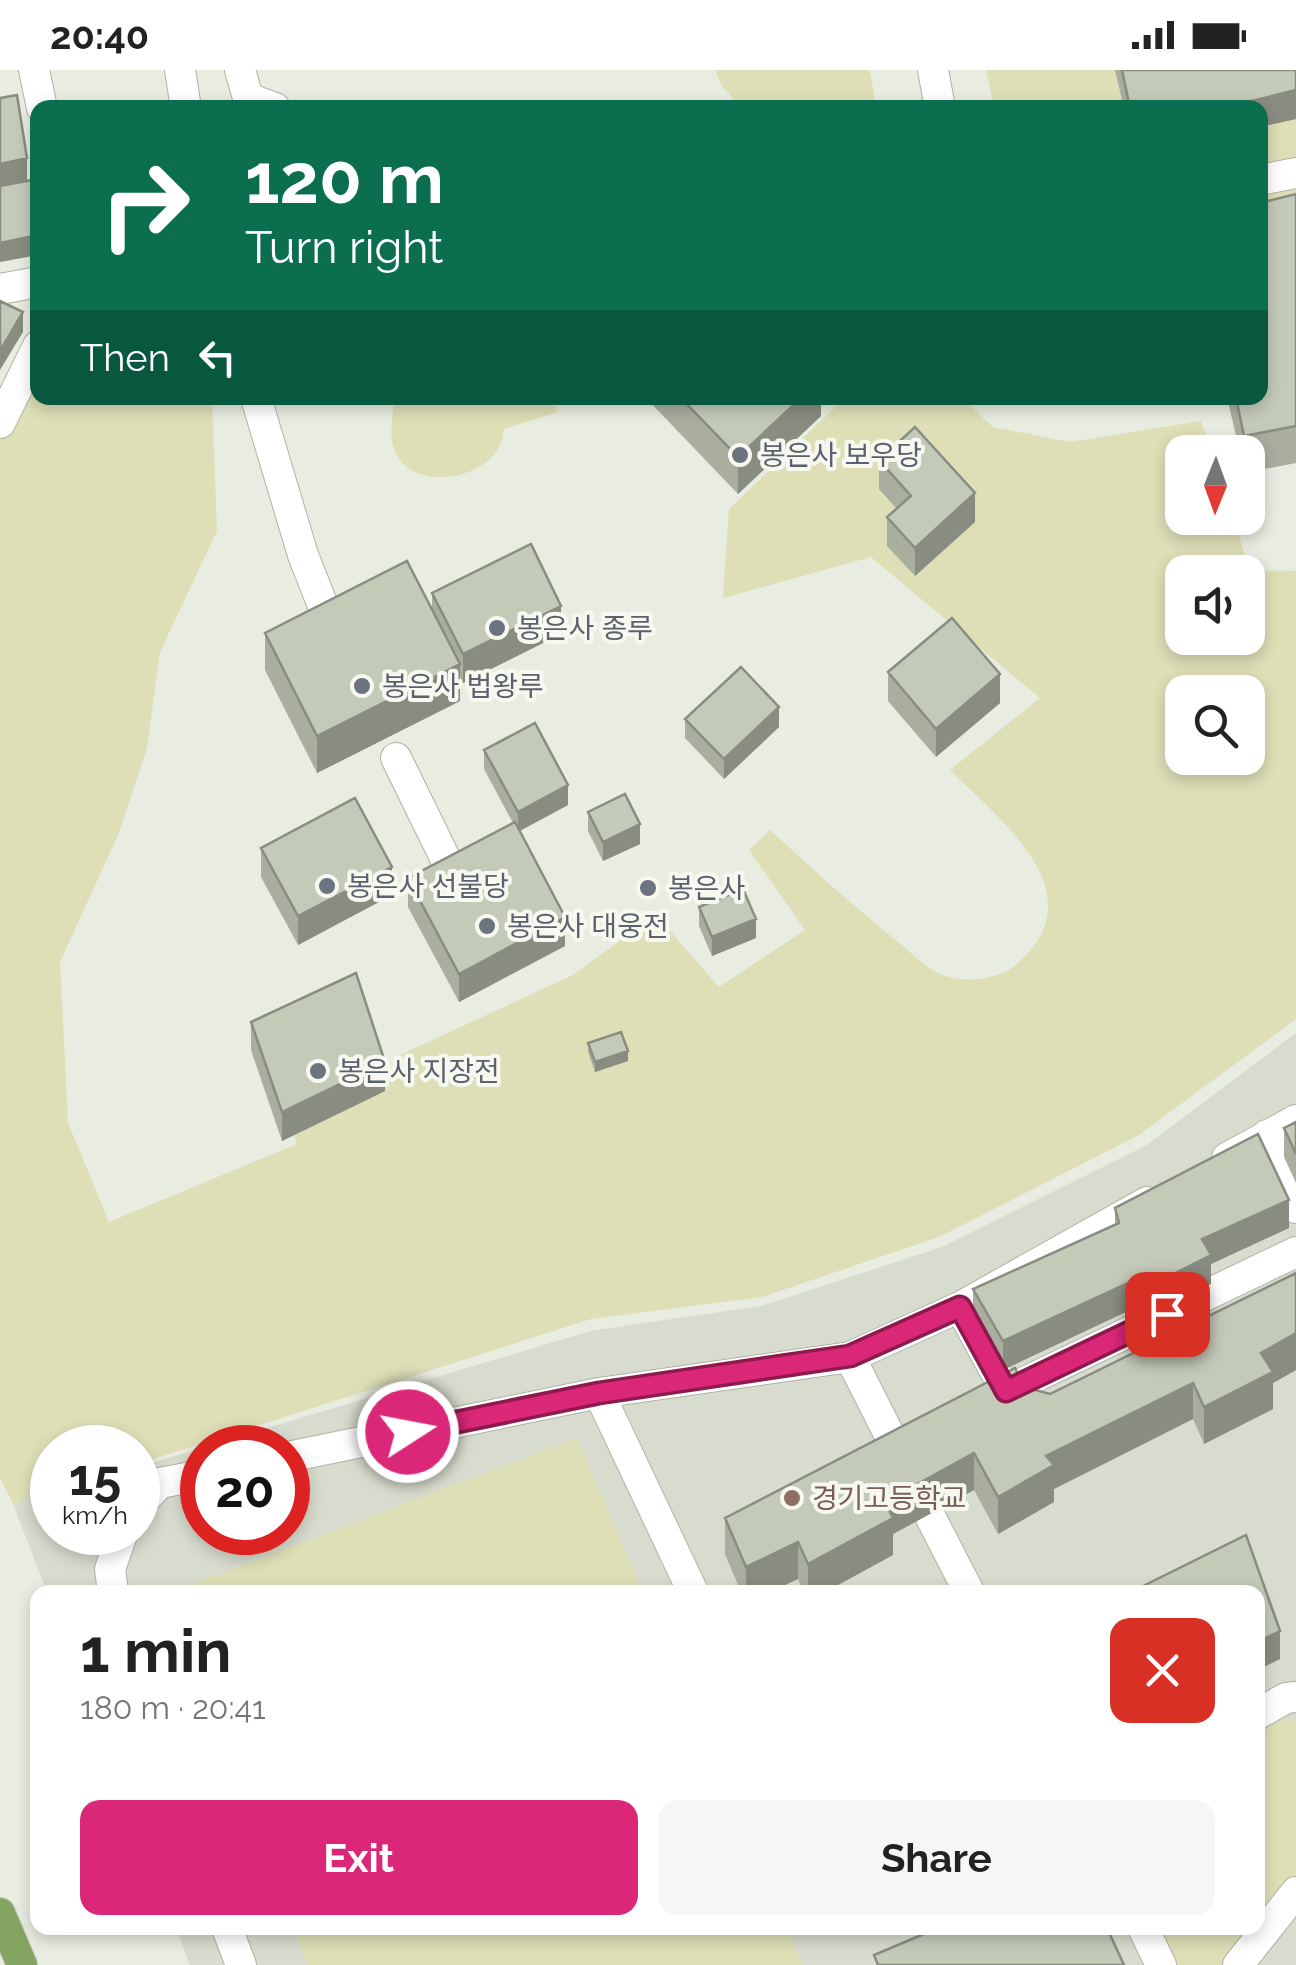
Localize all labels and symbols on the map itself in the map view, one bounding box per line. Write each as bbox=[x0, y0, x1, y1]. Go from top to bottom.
north arrow bbox=[1165, 435, 1265, 535]
place label: 봉은사 보우당 bbox=[760, 439, 922, 472]
marker: 봉은사 보우당 bbox=[729, 444, 751, 466]
place label: 봉은사 종루 bbox=[517, 612, 653, 645]
marker: 봉은사 종루 bbox=[486, 617, 508, 639]
place label: 봉은사 법왕루 bbox=[382, 670, 544, 703]
marker: 봉은사 법왕루 bbox=[351, 675, 373, 697]
place label: 봉은사 선불당 bbox=[347, 870, 509, 903]
place label: 봉은사 bbox=[668, 872, 745, 905]
marker: 봉은사 선불당 bbox=[316, 875, 338, 897]
marker: 봉은사 bbox=[637, 877, 659, 899]
place label: 봉은사 대웅전 bbox=[507, 910, 669, 943]
marker: 봉은사 대웅전 bbox=[476, 915, 498, 937]
place label: 봉은사 지장전 bbox=[338, 1055, 500, 1088]
marker: 봉은사 지장전 bbox=[307, 1060, 329, 1082]
pin bbox=[1125, 1272, 1210, 1357]
position arrow bbox=[356, 1380, 460, 1484]
speed limit sign: 20 bbox=[180, 1425, 310, 1555]
place label: 경기고등학교 bbox=[812, 1482, 967, 1515]
marker: 경기고등학교 bbox=[781, 1487, 803, 1509]

